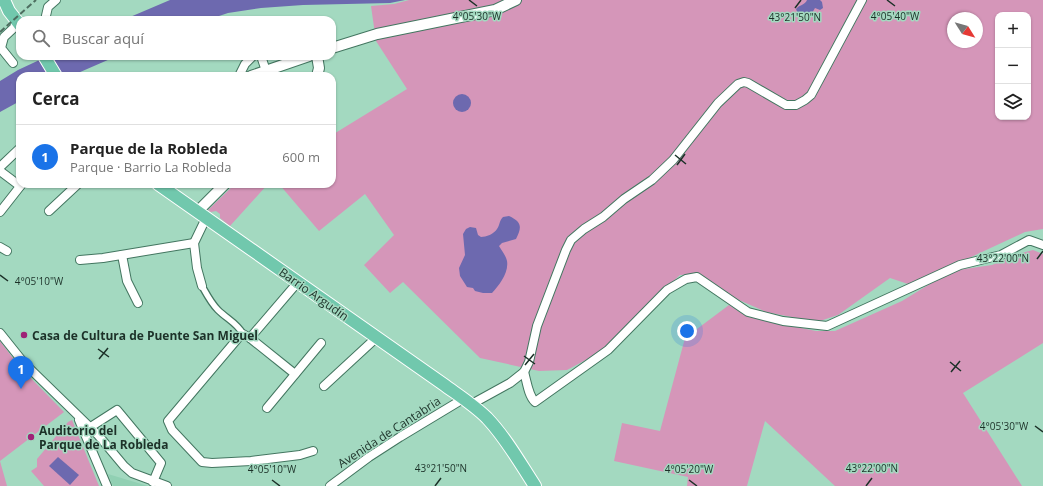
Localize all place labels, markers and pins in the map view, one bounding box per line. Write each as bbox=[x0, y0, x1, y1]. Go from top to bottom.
place label: Casa de Cultura de Puente San Miguel bbox=[32, 327, 258, 344]
marker: Casa de Cultura de Puente San Miguel bbox=[19, 330, 29, 340]
pin: 1 bbox=[8, 356, 34, 389]
place label: Auditorio del Parque de La Robleda bbox=[39, 422, 168, 453]
marker: Auditorio del Parque de La Robleda bbox=[26, 432, 36, 442]

